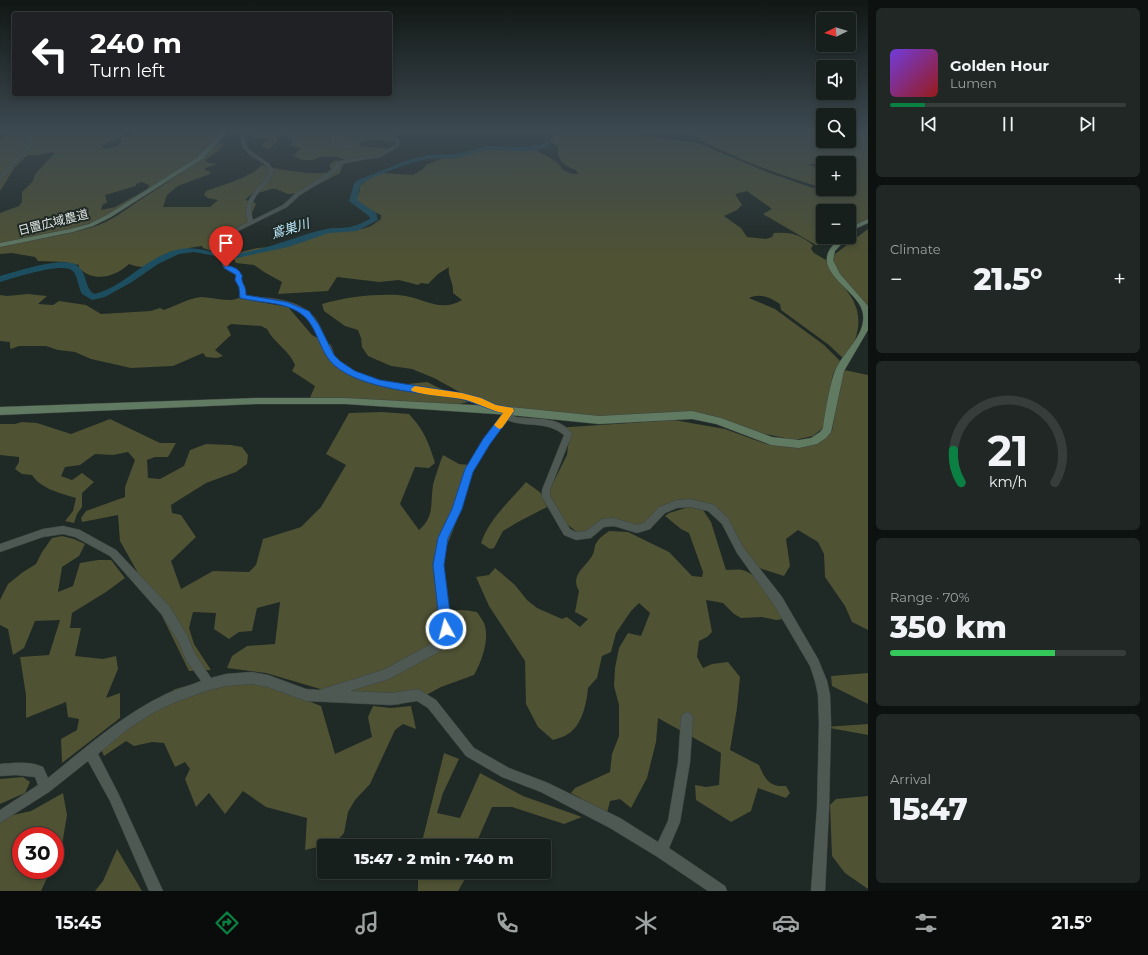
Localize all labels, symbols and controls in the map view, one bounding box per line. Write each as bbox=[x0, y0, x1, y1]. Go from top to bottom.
north arrow bbox=[816, 12, 856, 52]
map controls bbox=[816, 12, 856, 244]
text: 240 m bbox=[90, 26, 182, 60]
icon: left bbox=[24, 28, 76, 80]
text: Golden Hour bbox=[950, 56, 1049, 75]
text: Turn left bbox=[90, 60, 165, 82]
button: sound bbox=[816, 60, 856, 100]
text: Lumen bbox=[950, 75, 997, 91]
button: search bbox=[816, 108, 856, 148]
icon: previous bbox=[918, 113, 940, 135]
icon: pause bbox=[997, 113, 1019, 135]
icon: next bbox=[1076, 113, 1098, 135]
button: + bbox=[816, 156, 856, 196]
button: − bbox=[816, 204, 856, 244]
street label: 日置広域農道 bbox=[16, 206, 90, 238]
water label: 鳶巣川 bbox=[269, 214, 313, 241]
pin bbox=[209, 226, 243, 267]
icon: arrive bbox=[215, 232, 237, 254]
text: Climate bbox=[890, 241, 941, 257]
text: 21.5° bbox=[973, 261, 1043, 298]
text: − bbox=[890, 266, 903, 293]
text: + bbox=[1113, 266, 1126, 293]
text: 21 bbox=[988, 426, 1028, 476]
text: km/h bbox=[989, 473, 1027, 491]
text: Range · 70% bbox=[890, 589, 969, 605]
position arrow bbox=[425, 608, 467, 650]
text: 350 km bbox=[890, 609, 1007, 646]
text: Arrival bbox=[890, 771, 931, 787]
text: 15:47 bbox=[890, 791, 968, 828]
speed limit sign: 30 bbox=[12, 827, 64, 879]
text: 15:47 · 2 min · 740 m bbox=[354, 849, 514, 868]
icon: directions bbox=[213, 909, 241, 937]
icon: music bbox=[353, 909, 381, 937]
icon: phone bbox=[493, 909, 521, 937]
icon: climate bbox=[632, 909, 660, 937]
icon: car bbox=[772, 909, 800, 937]
icon: filters bbox=[912, 909, 940, 937]
text: 15:45 bbox=[56, 912, 101, 934]
text: 21.5° bbox=[1052, 912, 1092, 934]

